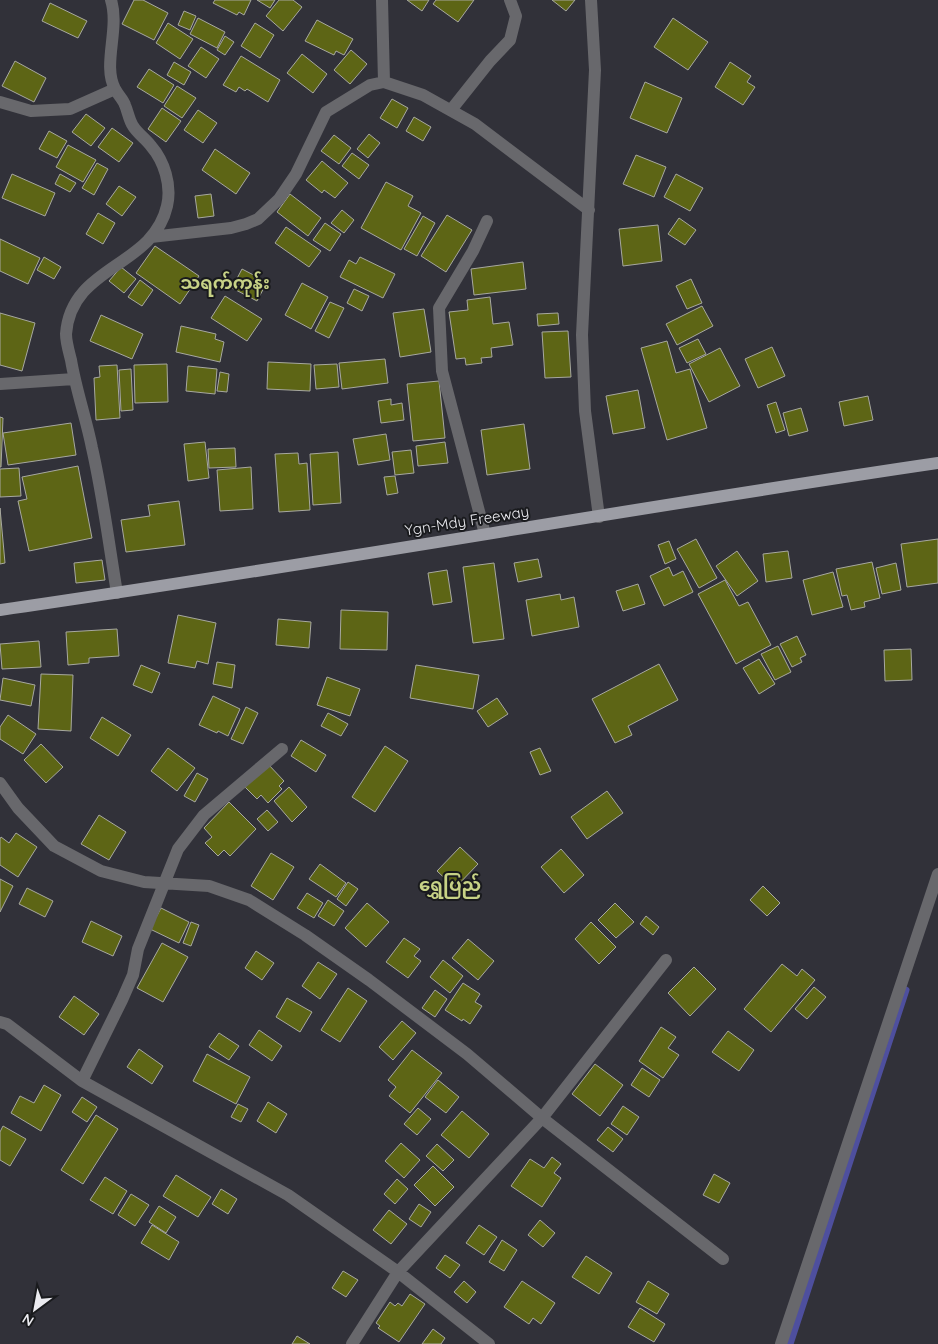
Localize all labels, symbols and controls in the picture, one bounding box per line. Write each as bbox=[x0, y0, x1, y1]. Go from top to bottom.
district label: သရက်ကုန်း bbox=[180, 271, 270, 297]
street label: Ygn-Mdy Freeway bbox=[403, 501, 530, 540]
district label: ရွှေပြည် bbox=[419, 873, 481, 899]
north arrow bbox=[10, 1284, 60, 1334]
text: N bbox=[19, 1310, 37, 1330]

